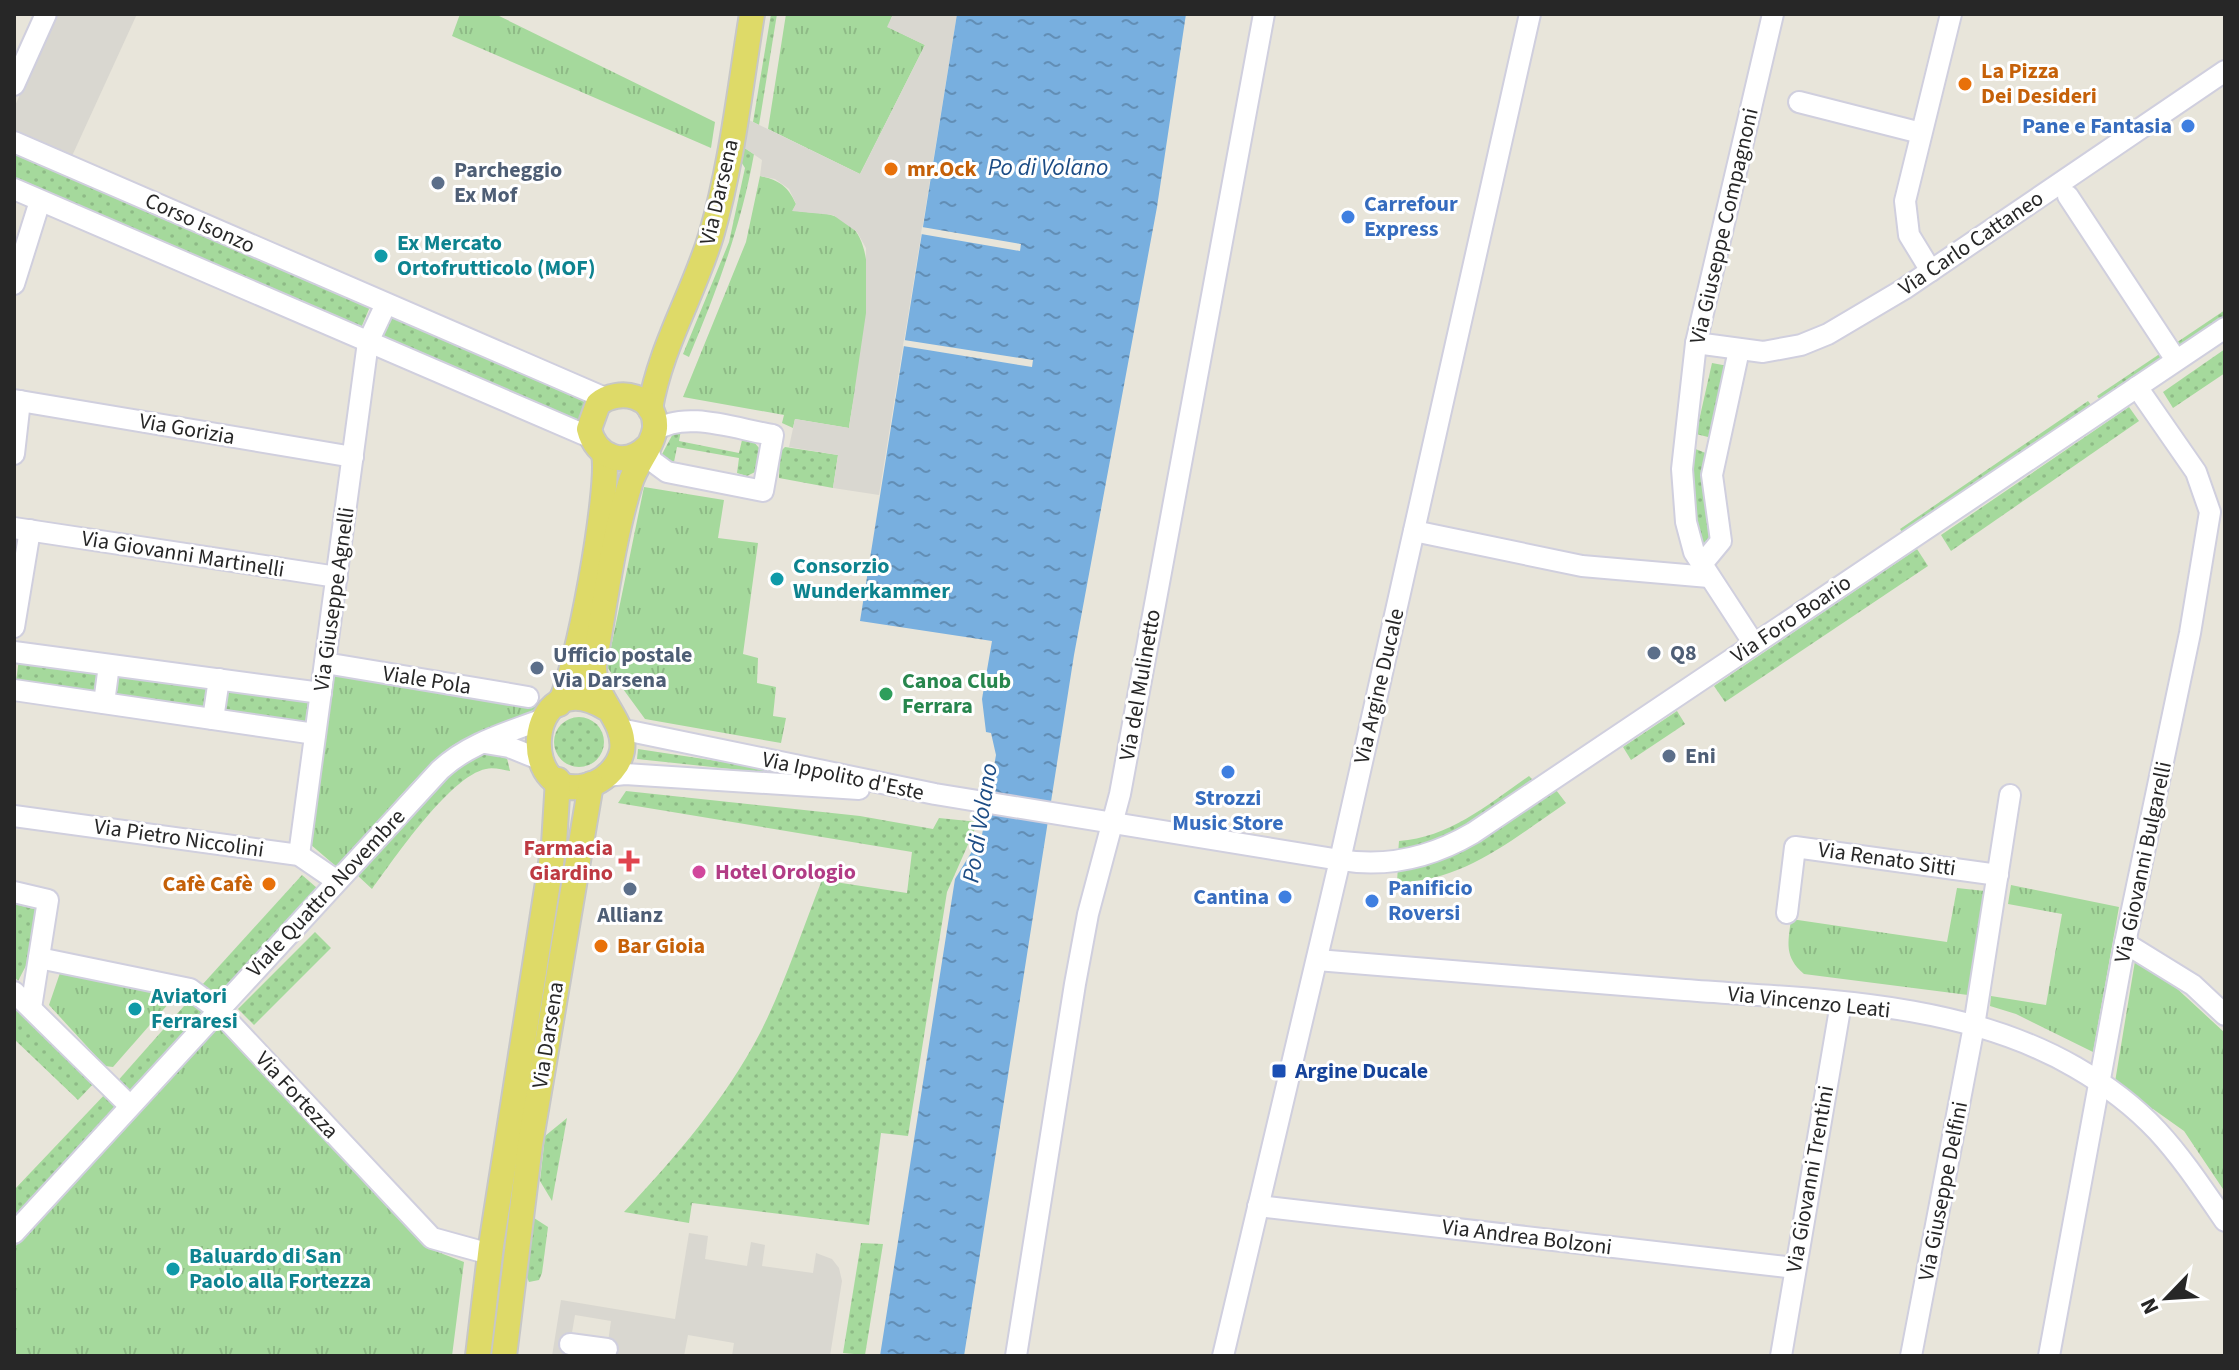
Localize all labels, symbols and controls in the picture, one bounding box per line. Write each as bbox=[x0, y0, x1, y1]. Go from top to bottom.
place label: La Pizza Dei Desideri bbox=[1981, 55, 2097, 112]
marker: La Pizza Dei Desideri bbox=[1956, 75, 1974, 93]
street label: Via Giuseppe Compagnoni bbox=[1681, 105, 1767, 347]
place label: Pane e Fantasia bbox=[2022, 110, 2172, 142]
marker: Pane e Fantasia bbox=[2179, 117, 2197, 135]
street label: Via Darsena bbox=[691, 136, 747, 248]
water label: Po di Volano bbox=[988, 150, 1108, 185]
place label: mr.Ock bbox=[907, 153, 977, 185]
place label: Parcheggio Ex Mof bbox=[454, 154, 562, 211]
marker: mr.Ock bbox=[882, 160, 900, 178]
marker: Parcheggio Ex Mof bbox=[429, 174, 447, 192]
street label: Via Carlo Cattaneo bbox=[1892, 183, 2050, 303]
street label: Corso Isonzo bbox=[140, 184, 260, 262]
place label: Carrefour Express bbox=[1364, 188, 1458, 245]
marker: Carrefour Express bbox=[1339, 208, 1357, 226]
place label: Ex Mercato Ortofrutticolo (MOF) bbox=[397, 227, 595, 284]
marker: Ex Mercato Ortofrutticolo (MOF) bbox=[372, 247, 390, 265]
street label: Via Gorizia bbox=[137, 405, 237, 453]
street label: Via Giuseppe Agnelli bbox=[305, 505, 363, 693]
street label: Via Giovanni Martinelli bbox=[79, 522, 287, 586]
place label: Consorzio Wunderkammer bbox=[793, 550, 950, 607]
street label: Via Foro Boario bbox=[1724, 567, 1858, 671]
marker: Consorzio Wunderkammer bbox=[768, 570, 786, 588]
street label: Via Argine Ducale bbox=[1346, 605, 1412, 767]
street label: Via del Mulinetto bbox=[1111, 607, 1169, 763]
place label: Q8 bbox=[1670, 637, 1697, 669]
place label: Ufficio postale Via Darsena bbox=[552, 639, 692, 696]
marker: Q8 bbox=[1645, 644, 1663, 662]
street label: Viale Pola bbox=[380, 657, 474, 703]
marker: Ufficio postale Via Darsena bbox=[528, 659, 546, 677]
place label: Canoa Club Ferrara bbox=[902, 665, 1011, 722]
marker: Canoa Club Ferrara bbox=[877, 685, 895, 703]
place label: Eni bbox=[1685, 740, 1716, 772]
street label: Via Ippolito d'Este bbox=[759, 743, 927, 809]
marker: Eni bbox=[1660, 747, 1678, 765]
street label: Via Giovanni Bulgarelli bbox=[2106, 758, 2180, 966]
water label: Po di Volano bbox=[953, 761, 1007, 885]
marker: Strozzi Music Store bbox=[1219, 763, 1237, 781]
place label: Strozzi Music Store bbox=[1172, 782, 1284, 839]
street label: Viale Quattro Novembre bbox=[239, 802, 413, 984]
street label: Via Pietro Niccolini bbox=[92, 810, 266, 866]
place label: Farmacia Giardino bbox=[524, 832, 613, 889]
street label: Via Renato Sitti bbox=[1816, 834, 1958, 884]
marker: Farmacia Giardino bbox=[620, 852, 638, 870]
place label: Hotel Orologio bbox=[715, 856, 856, 888]
marker: Hotel Orologio bbox=[690, 863, 708, 881]
place label: Cafè Cafè bbox=[162, 868, 253, 900]
place label: Panificio Roversi bbox=[1388, 872, 1473, 929]
marker: Cafè Cafè bbox=[260, 875, 278, 893]
marker: Allianz bbox=[621, 880, 639, 898]
place label: Cantina bbox=[1193, 881, 1269, 913]
marker: Cantina bbox=[1276, 888, 1294, 906]
marker: Panificio Roversi bbox=[1363, 892, 1381, 910]
place label: Allianz bbox=[596, 899, 663, 931]
place label: Bar Gioia bbox=[617, 930, 705, 962]
marker: Bar Gioia bbox=[592, 937, 610, 955]
street label: Via Vincenzo Leati bbox=[1726, 978, 1892, 1026]
street label: Via Darsena bbox=[524, 979, 572, 1091]
place label: Aviatori Ferraresi bbox=[150, 980, 238, 1037]
marker: Aviatori Ferraresi bbox=[126, 1000, 144, 1018]
street label: Via Fortezza bbox=[248, 1044, 346, 1146]
place label: Argine Ducale bbox=[1294, 1055, 1428, 1087]
marker: Argine Ducale bbox=[1270, 1062, 1288, 1080]
street label: Via Giovanni Trentini bbox=[1778, 1083, 1842, 1275]
street label: Via Giuseppe Delfini bbox=[1910, 1098, 1976, 1284]
street label: Via Andrea Bolzoni bbox=[1440, 1211, 1614, 1263]
place label: Baluardo di San Paolo alla Fortezza bbox=[189, 1240, 371, 1297]
north arrow bbox=[2127, 1258, 2207, 1338]
marker: Baluardo di San Paolo alla Fortezza bbox=[164, 1260, 182, 1278]
text: N bbox=[2132, 1293, 2167, 1319]

